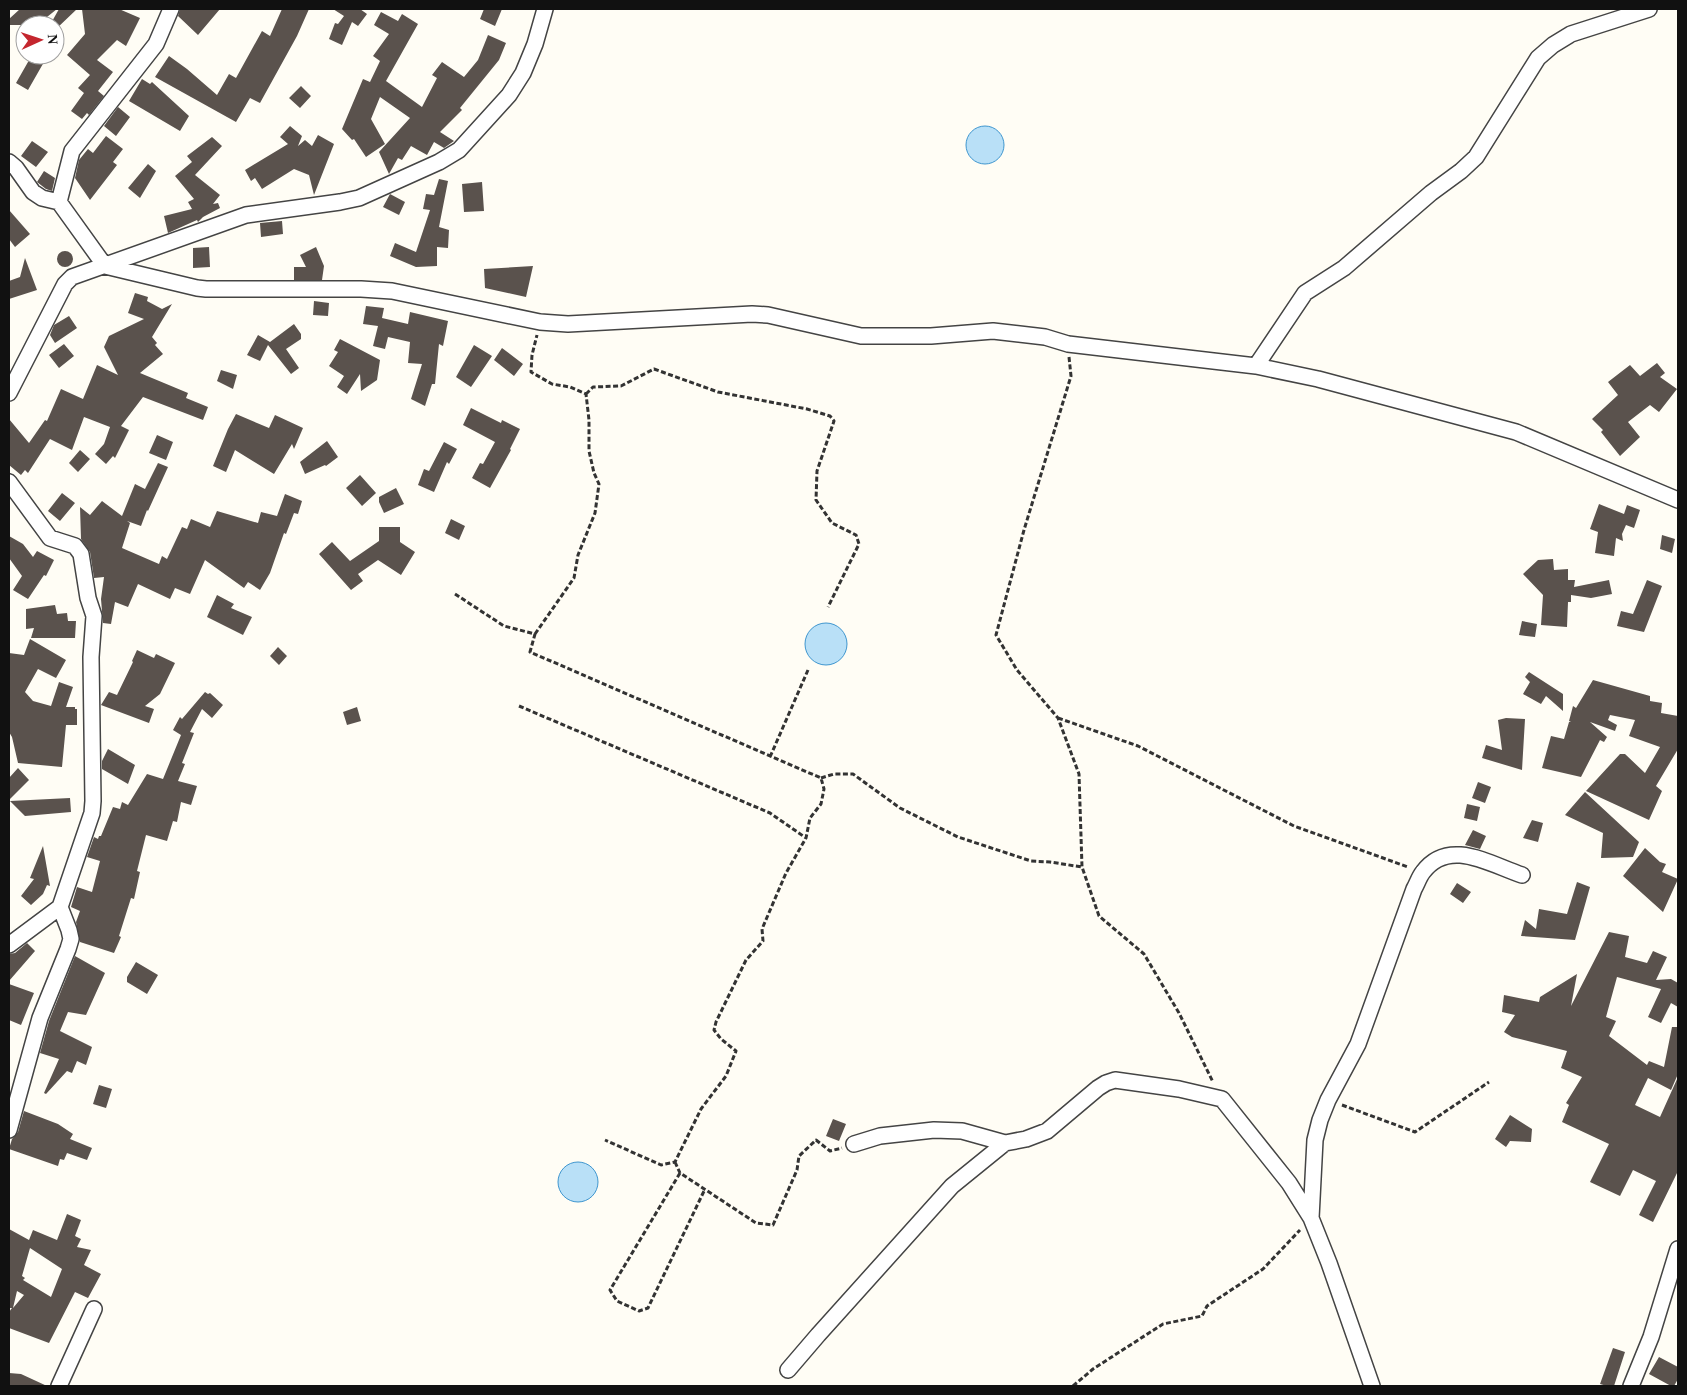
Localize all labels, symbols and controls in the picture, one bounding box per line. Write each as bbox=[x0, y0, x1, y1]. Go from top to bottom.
north arrow bbox=[15, 15, 65, 65]
text: N bbox=[45, 34, 60, 45]

